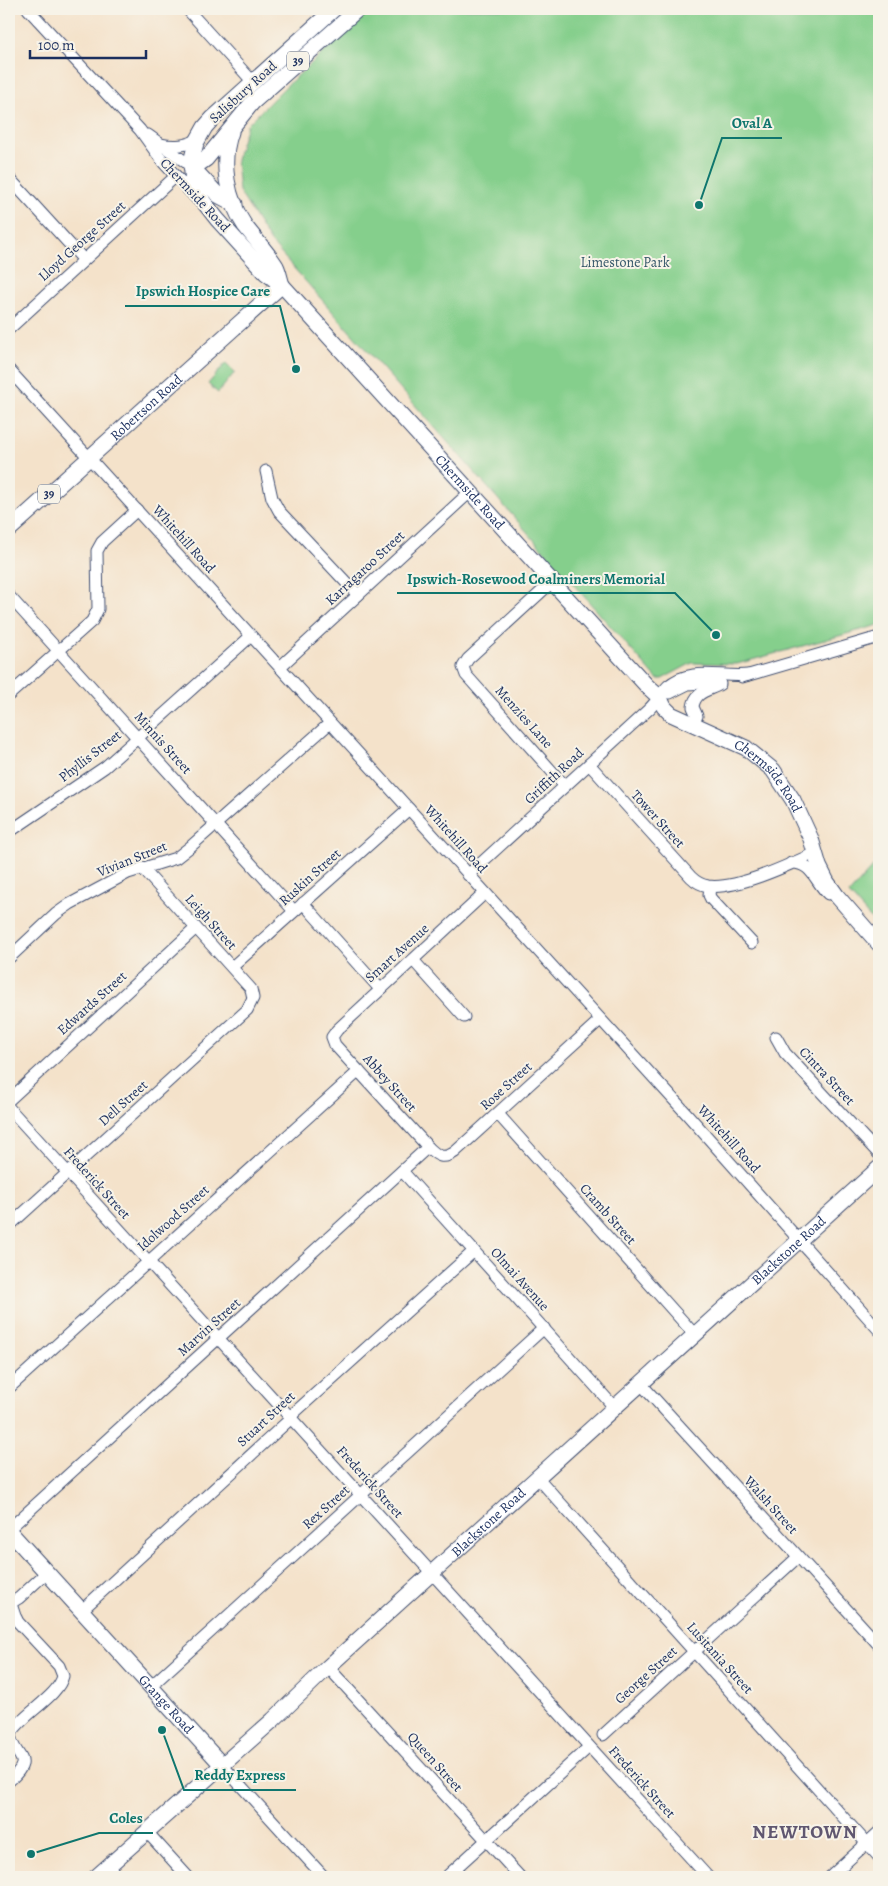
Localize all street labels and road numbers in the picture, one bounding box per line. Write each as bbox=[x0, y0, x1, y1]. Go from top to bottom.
road number: 39 bbox=[287, 51, 309, 70]
street label: Salisbury Road bbox=[205, 56, 281, 128]
street label: Chermside Road bbox=[156, 154, 235, 236]
street label: Lloyd George Street bbox=[34, 196, 130, 285]
street label: Robertson Road bbox=[106, 369, 186, 445]
street label: Chermside Road bbox=[431, 450, 510, 534]
road number: 39 bbox=[38, 484, 60, 504]
street label: Whitehill Road bbox=[148, 500, 220, 577]
street label: Karragaroo Street bbox=[321, 526, 409, 610]
street label: Menzies Lane bbox=[491, 682, 557, 752]
street label: Minnis Street bbox=[130, 708, 196, 779]
street label: Phyllis Street bbox=[55, 725, 126, 787]
street label: Chermside Road bbox=[731, 734, 807, 816]
street label: Griffith Road bbox=[520, 743, 588, 808]
street label: Tower Street bbox=[627, 786, 689, 852]
street label: Whitehill Road bbox=[420, 800, 492, 877]
street label: Vivian Street bbox=[93, 836, 170, 882]
street label: Ruskin Street bbox=[275, 844, 345, 910]
street label: Leigh Street bbox=[181, 890, 241, 954]
street label: Smart Avenue bbox=[361, 919, 433, 987]
street label: Edwards Street bbox=[53, 967, 131, 1039]
street label: Cintra Street bbox=[795, 1043, 859, 1110]
street label: Abbey Street bbox=[358, 1049, 421, 1116]
street label: Rose Street bbox=[476, 1057, 536, 1115]
street label: Dell Street bbox=[94, 1076, 152, 1130]
street label: Whitehill Road bbox=[693, 1100, 765, 1177]
street label: Frederick Street bbox=[59, 1143, 135, 1224]
street label: Cramb Street bbox=[575, 1179, 641, 1249]
street label: Idolwood Street bbox=[133, 1180, 213, 1256]
street label: Blackstone Road bbox=[747, 1211, 830, 1289]
street label: Olmai Avenue bbox=[486, 1243, 554, 1315]
street label: Marvin Street bbox=[173, 1293, 245, 1360]
street label: Stuart Street bbox=[233, 1387, 300, 1451]
street label: Frederick Street bbox=[332, 1442, 408, 1523]
street label: Walsh Street bbox=[739, 1471, 802, 1538]
street label: Rex Street bbox=[298, 1480, 354, 1533]
street label: Blackstone Road bbox=[447, 1483, 530, 1561]
street label: Lusitania Street bbox=[683, 1618, 758, 1698]
street label: George Street bbox=[611, 1642, 682, 1708]
street label: Grange Road bbox=[135, 1670, 199, 1738]
street label: Queen Street bbox=[403, 1728, 467, 1796]
street label: Frederick Street bbox=[604, 1742, 680, 1823]

